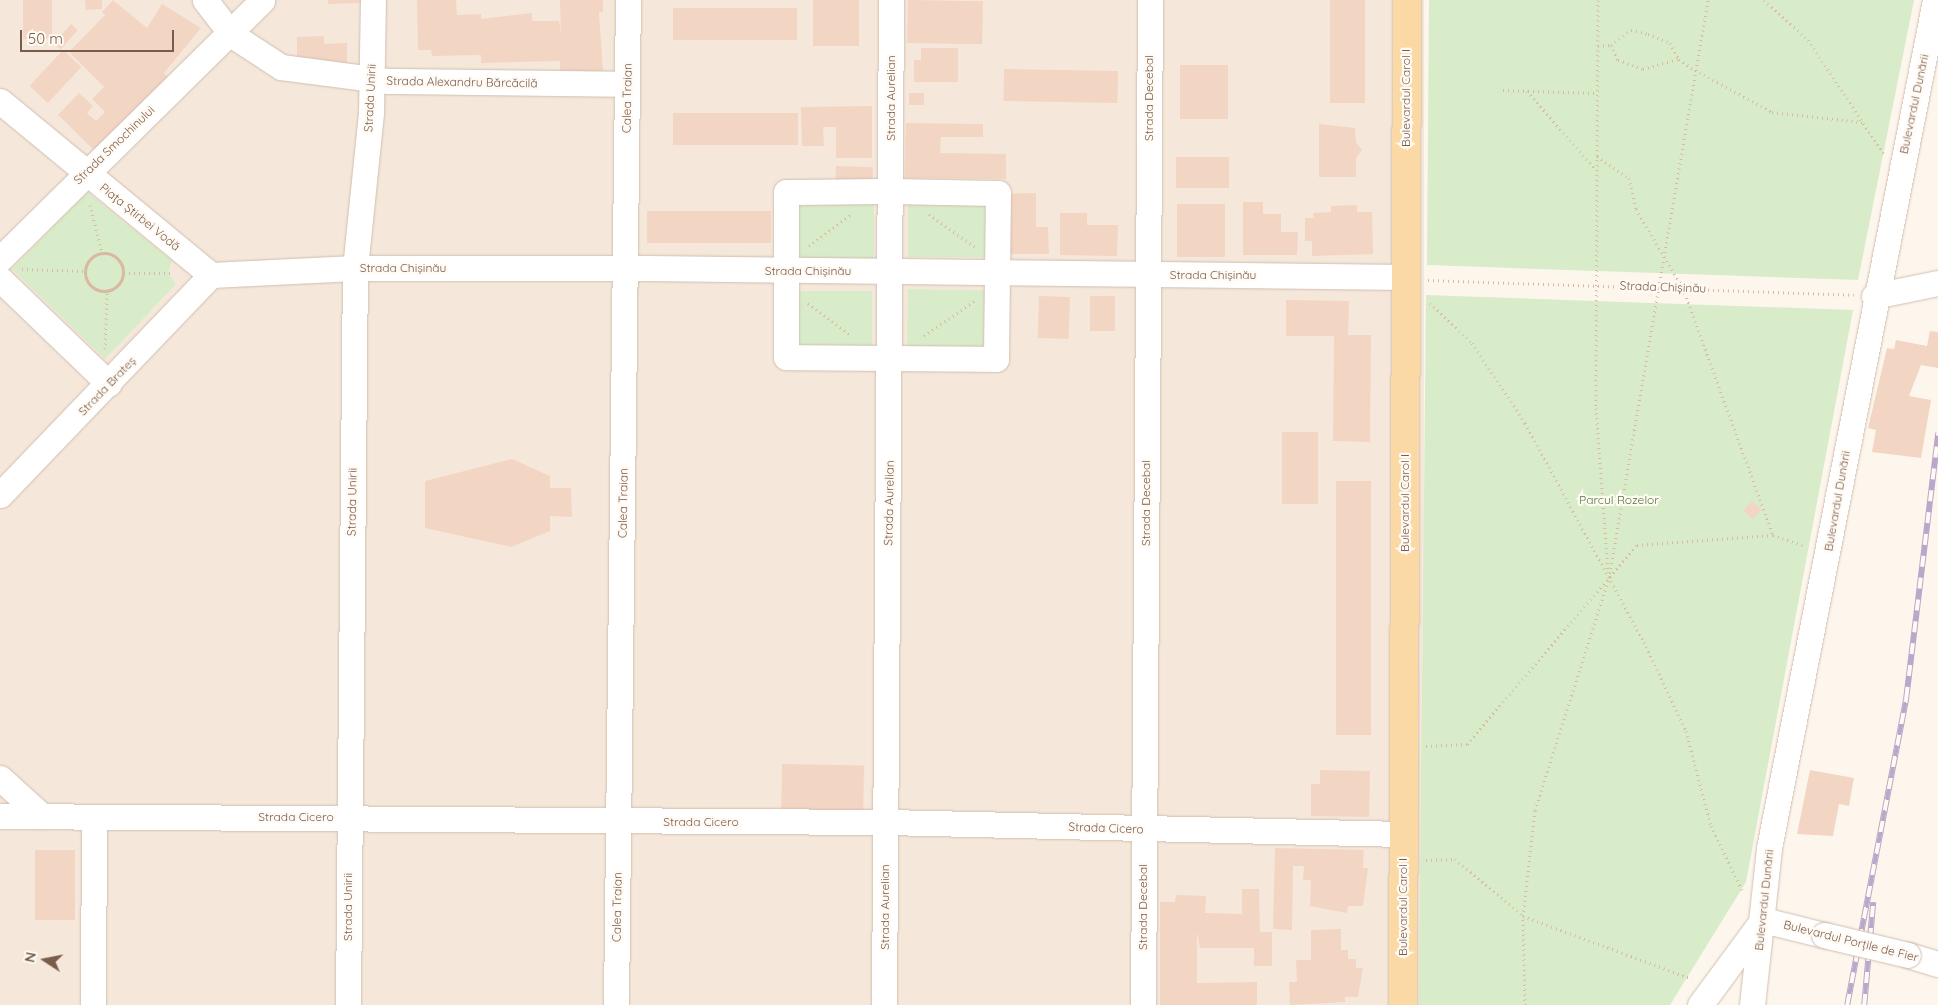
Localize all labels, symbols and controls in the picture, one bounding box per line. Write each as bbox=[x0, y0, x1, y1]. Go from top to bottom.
scale bar bbox=[22, 20, 176, 52]
text: 50 m bbox=[28, 29, 63, 48]
street label: Bulevardul Carol I bbox=[1399, 49, 1413, 147]
street label: Bulevardul Dunării bbox=[1896, 53, 1932, 155]
street label: Strada Aurelian bbox=[884, 55, 898, 141]
street label: Strada Decebal bbox=[1142, 55, 1156, 141]
street label: Calea Traian bbox=[619, 63, 635, 133]
street label: Strada Unirii bbox=[361, 64, 379, 132]
street label: Strada Alexandru Bărcăcilă bbox=[386, 73, 538, 91]
street label: Strada Smochinului bbox=[71, 103, 157, 187]
street label: Piața Știrbei Vodă bbox=[97, 180, 183, 254]
street label: Strada Chișinău bbox=[360, 261, 446, 275]
street label: Strada Chișinău bbox=[765, 264, 851, 278]
street label: Strada Chișinău bbox=[1170, 268, 1256, 282]
street label: Strada Chișinău bbox=[1619, 278, 1707, 296]
street label: Strada Brateș bbox=[75, 354, 139, 418]
street label: Bulevardul Dunării bbox=[1821, 450, 1853, 552]
street label: Bulevardul Carol I bbox=[1398, 454, 1412, 552]
street label: Strada Aurelian bbox=[881, 460, 897, 546]
street label: Strada Decebal bbox=[1139, 460, 1153, 546]
street label: Strada Unirii bbox=[344, 468, 360, 536]
street label: Calea Traian bbox=[615, 468, 631, 538]
park label: Parcul Rozelor bbox=[1579, 493, 1659, 507]
street label: Strada Cicero bbox=[258, 810, 334, 824]
street label: Strada Cicero bbox=[663, 815, 739, 829]
street label: Strada Cicero bbox=[1068, 819, 1144, 837]
street label: Bulevardul Dunării bbox=[1752, 849, 1776, 951]
street label: Bulevardul Carol I bbox=[1396, 858, 1410, 956]
street label: Strada Aurelian bbox=[878, 864, 892, 950]
street label: Strada Decebal bbox=[1136, 864, 1150, 950]
street label: Calea Traian bbox=[609, 872, 625, 942]
street label: Strada Unirii bbox=[341, 873, 355, 941]
street label: Bulevardul Porțile de Fier bbox=[1782, 917, 1920, 965]
north arrow bbox=[20, 935, 70, 985]
text: N bbox=[20, 950, 40, 964]

